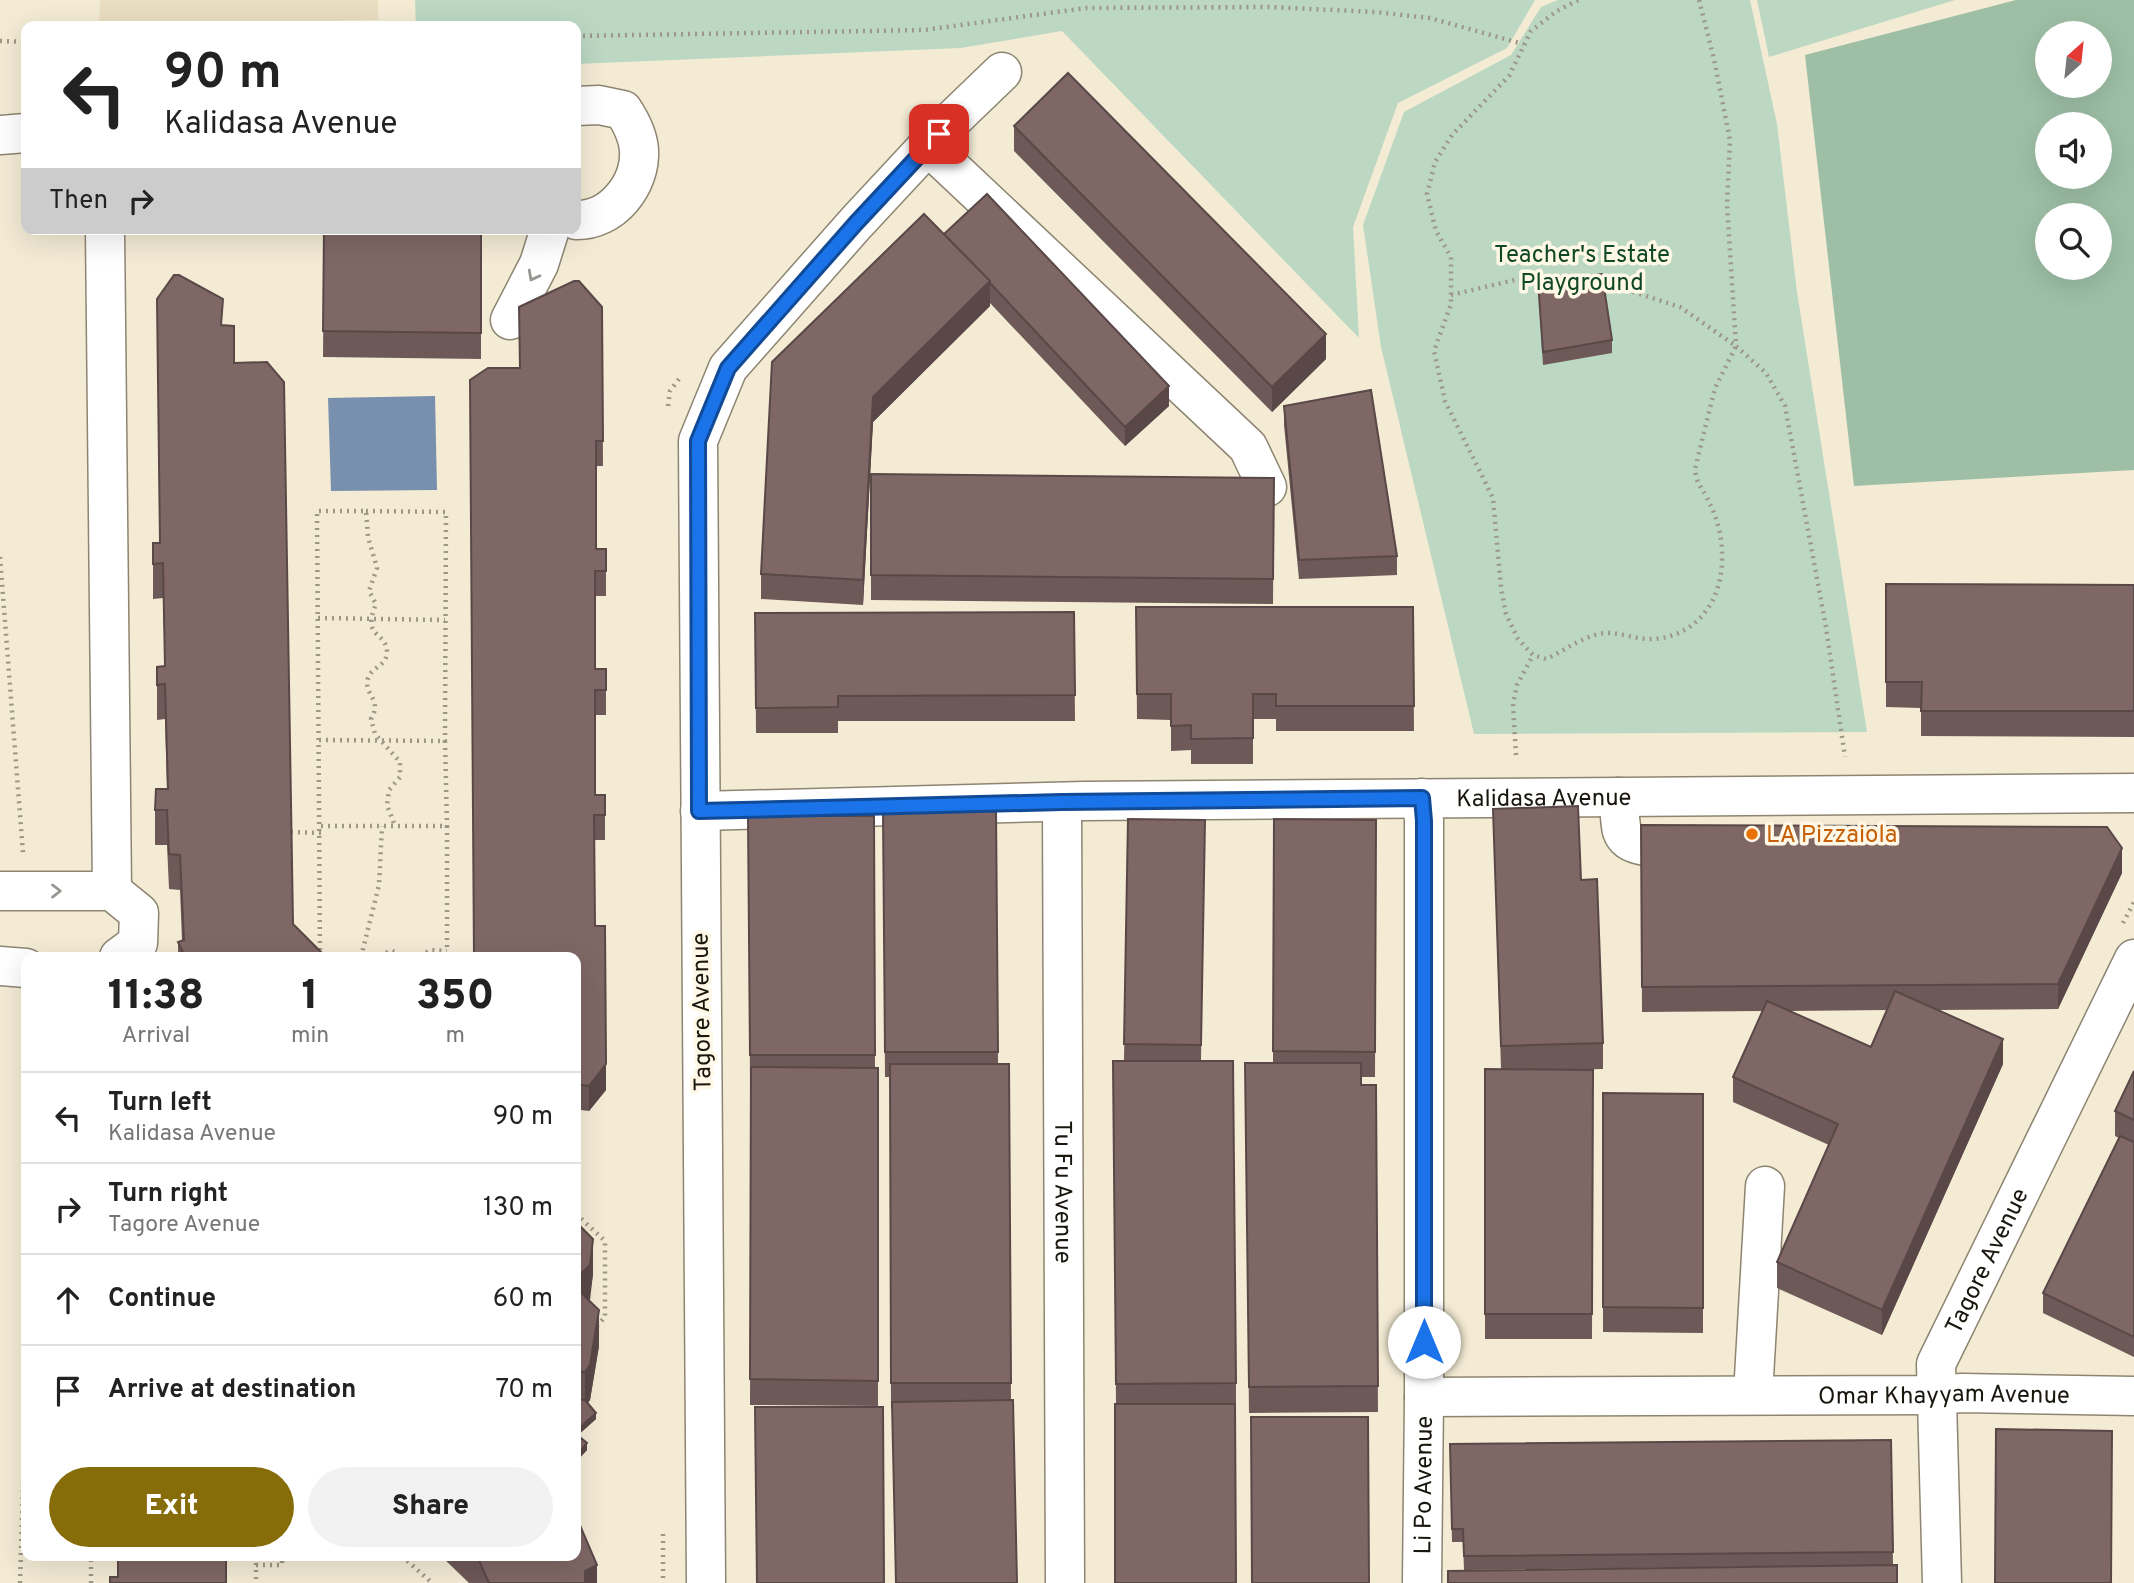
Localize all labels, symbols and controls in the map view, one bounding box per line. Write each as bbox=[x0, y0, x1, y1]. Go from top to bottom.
north arrow bbox=[2035, 21, 2112, 98]
map controls bbox=[2035, 21, 2112, 280]
text: 90 m bbox=[164, 44, 282, 106]
icon: left bbox=[49, 49, 140, 140]
pin bbox=[909, 104, 969, 164]
text: Kalidasa Avenue bbox=[164, 105, 398, 145]
button: sound bbox=[2035, 112, 2112, 189]
icon: arrive bbox=[920, 115, 958, 153]
icon: right bbox=[122, 182, 160, 220]
text: Then bbox=[49, 185, 108, 218]
button: search bbox=[2035, 203, 2112, 280]
park label: Teacher's Estate Playground bbox=[1494, 241, 1670, 299]
one-way arrow bbox=[528, 269, 541, 281]
street label: Kalidasa Avenue bbox=[1456, 784, 1632, 815]
place label: LA Pizzaiola bbox=[1766, 821, 1897, 851]
marker: LA Pizzaiola bbox=[1744, 826, 1760, 842]
one-way arrow bbox=[51, 883, 62, 899]
street label: Tagore Avenue bbox=[687, 932, 719, 1092]
text: 11:38 bbox=[108, 971, 204, 1024]
text: 1 bbox=[302, 971, 319, 1024]
text: 350 bbox=[416, 971, 494, 1024]
text: Arrival bbox=[122, 1022, 190, 1051]
text: min bbox=[291, 1022, 329, 1051]
text: m bbox=[445, 1022, 465, 1051]
text: Turn left bbox=[108, 1087, 212, 1120]
icon: left bbox=[49, 1099, 87, 1137]
text: 90 m bbox=[493, 1101, 553, 1134]
text: Kalidasa Avenue bbox=[108, 1120, 276, 1149]
street label: Tu Fu Avenue bbox=[1046, 1120, 1077, 1264]
text: Turn right bbox=[108, 1178, 228, 1211]
street label: Tagore Avenue bbox=[1940, 1184, 2037, 1340]
icon: right bbox=[49, 1190, 87, 1228]
text: 130 m bbox=[483, 1192, 553, 1225]
text: Tagore Avenue bbox=[108, 1211, 260, 1240]
icon: ahead bbox=[49, 1281, 87, 1319]
text: Continue bbox=[108, 1283, 216, 1316]
text: 60 m bbox=[493, 1283, 553, 1316]
position arrow bbox=[1387, 1305, 1461, 1379]
icon: arrive bbox=[49, 1372, 87, 1410]
text: Arrive at destination bbox=[108, 1374, 356, 1407]
text: 70 m bbox=[495, 1374, 553, 1407]
street label: Omar Khayyam Avenue bbox=[1818, 1380, 2070, 1412]
street label: Li Po Avenue bbox=[1409, 1415, 1441, 1555]
button: Exit bbox=[49, 1467, 294, 1547]
button: Share bbox=[308, 1467, 553, 1547]

